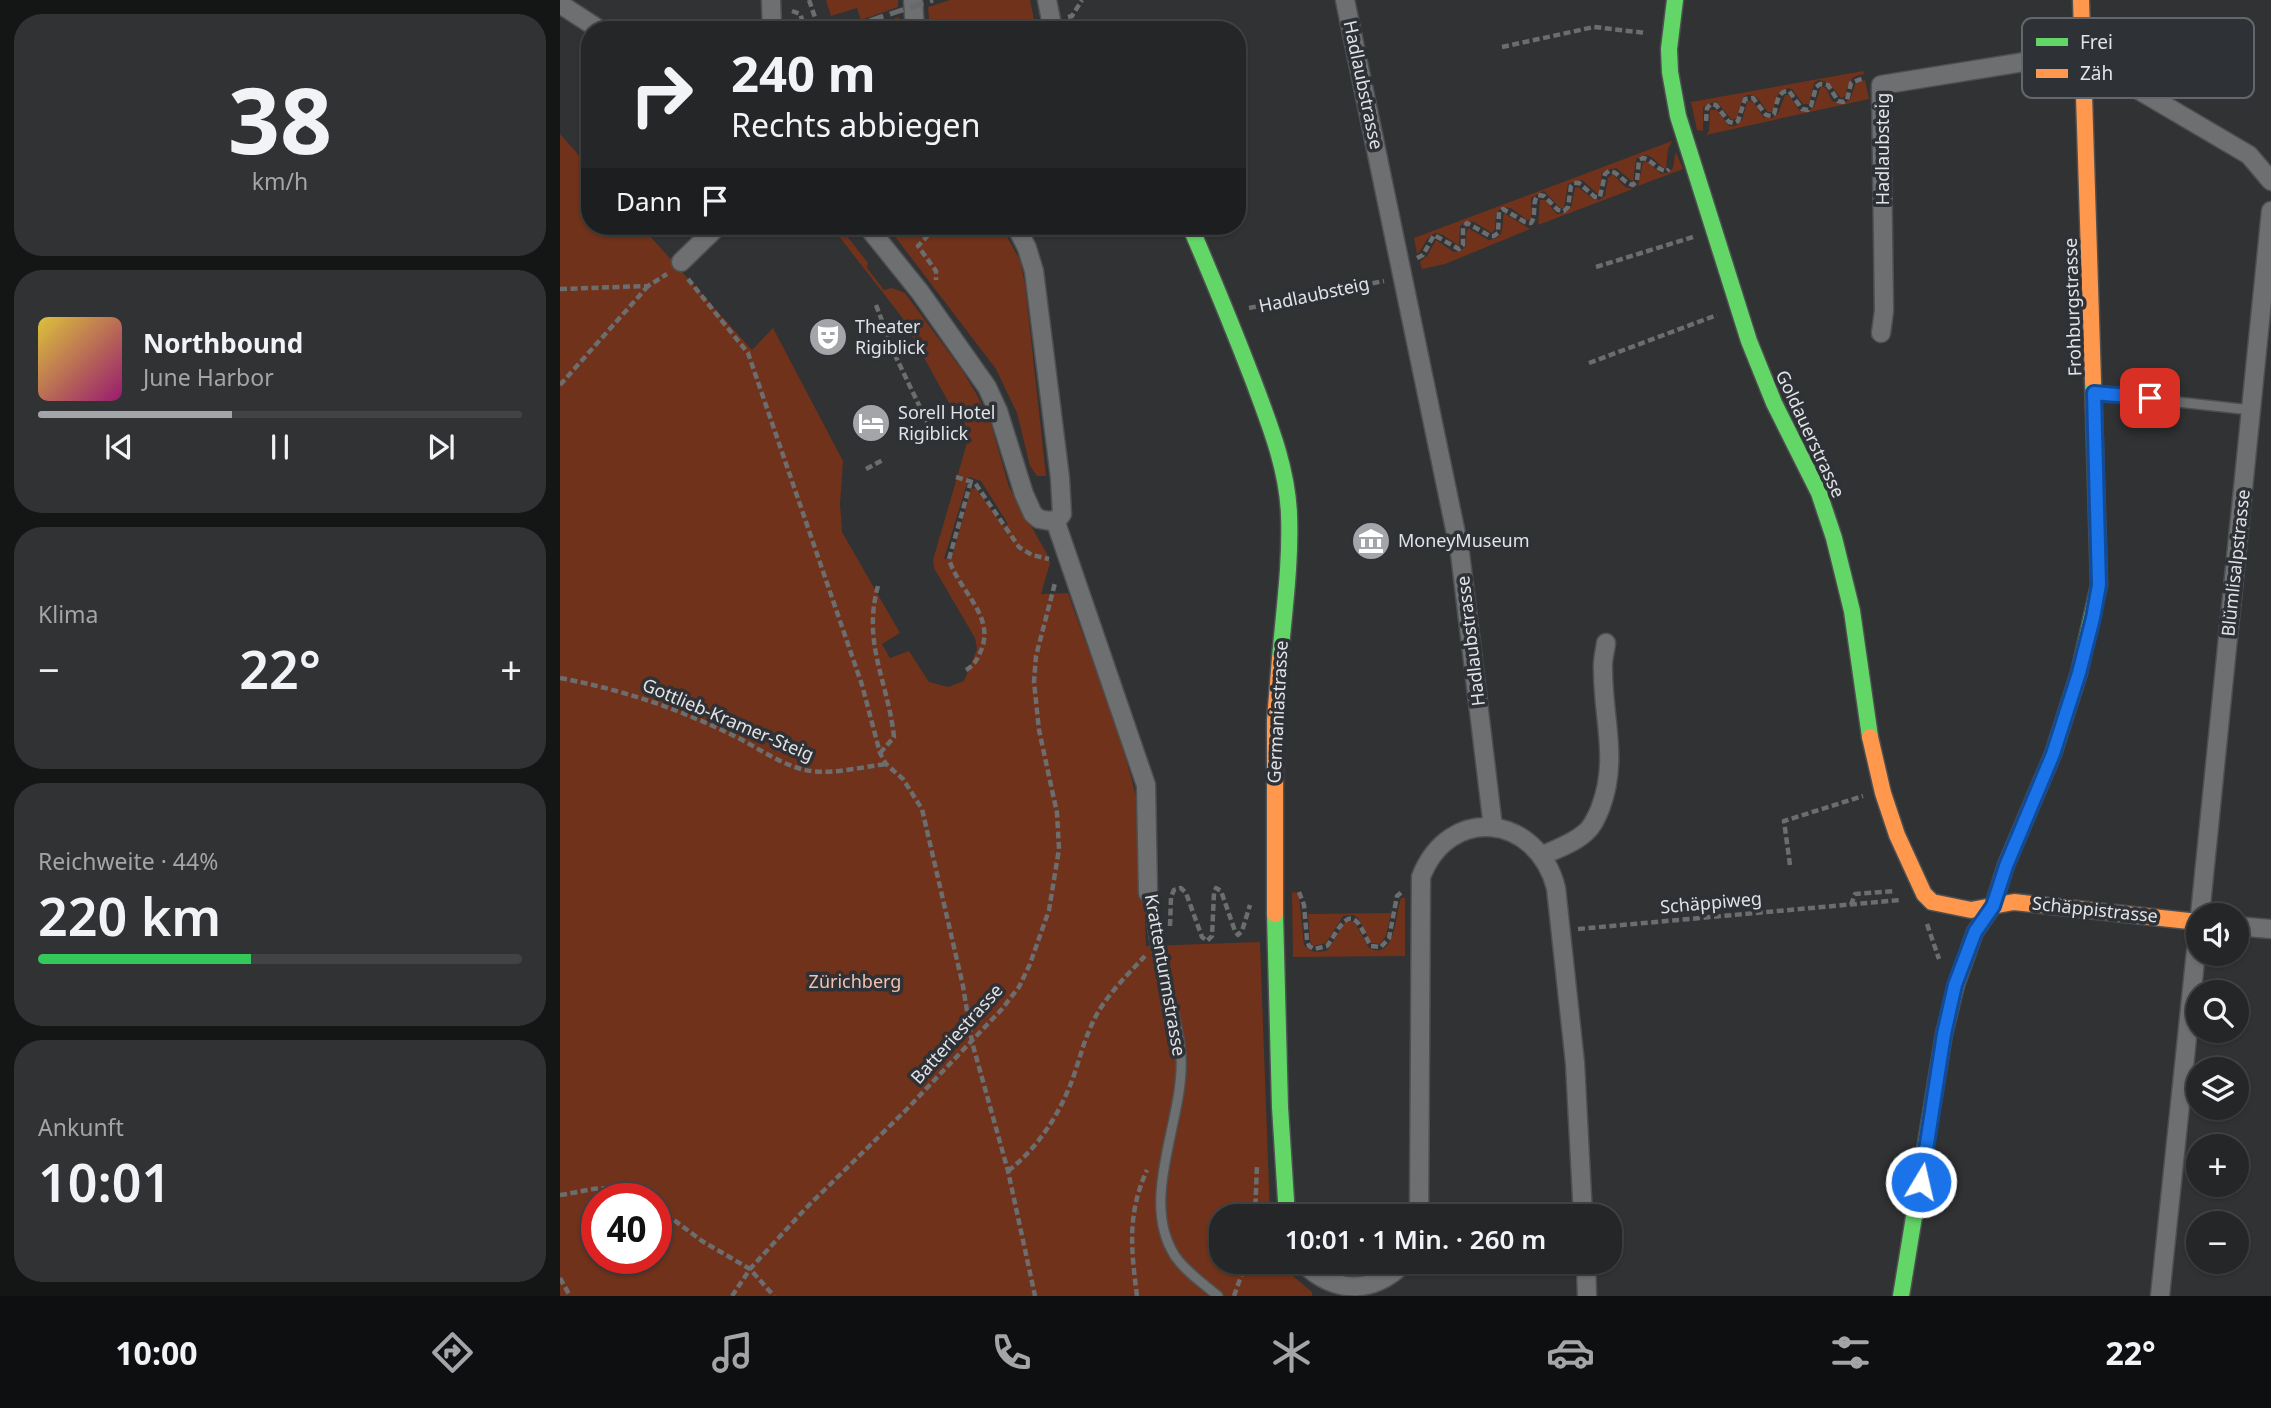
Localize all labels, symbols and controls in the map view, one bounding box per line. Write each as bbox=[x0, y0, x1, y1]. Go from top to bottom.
street label: Hadlaubstrasse bbox=[1339, 18, 1389, 151]
legend bbox=[2022, 18, 2254, 98]
text: Frei bbox=[2080, 29, 2113, 55]
text: 240 m bbox=[731, 40, 876, 106]
icon: right bbox=[616, 49, 707, 140]
text: 38 bbox=[228, 57, 332, 181]
text: Zäh bbox=[2080, 60, 2113, 86]
street label: Hadlaubsteig bbox=[1870, 93, 1894, 205]
text: Rechts abbiegen bbox=[731, 103, 980, 146]
text: km/h bbox=[252, 165, 308, 197]
icon: arrive bbox=[696, 182, 734, 220]
text: Dann bbox=[616, 183, 682, 219]
street label: Frohburgstrasse bbox=[2058, 237, 2086, 377]
street label: Hadlaubsteig bbox=[1256, 271, 1371, 317]
place label: Theater Rigiblick bbox=[855, 314, 926, 359]
theatre icon: Theater Rigiblick bbox=[807, 316, 849, 358]
text: Northbound bbox=[143, 325, 303, 361]
text: June Harbor bbox=[143, 361, 274, 393]
street label: Goldauerstrasse bbox=[1771, 366, 1851, 501]
pin bbox=[2120, 368, 2180, 428]
icon: arrive bbox=[2131, 379, 2169, 417]
place label: Sorell Hotel Rigiblick bbox=[898, 400, 996, 445]
hotel icon: Sorell Hotel Rigiblick bbox=[850, 402, 892, 444]
icon: previous bbox=[100, 428, 138, 466]
icon: pause bbox=[261, 428, 299, 466]
icon: next bbox=[422, 428, 460, 466]
street label: Blümlisalpstrasse bbox=[2215, 488, 2255, 638]
museum icon: MoneyMuseum bbox=[1350, 520, 1392, 562]
place label: MoneyMuseum bbox=[1398, 528, 1530, 552]
street label: Hadlaubstrasse bbox=[1450, 575, 1490, 708]
text: Klima bbox=[38, 598, 99, 630]
text: 22° bbox=[239, 633, 321, 704]
street label: Germaniastrasse bbox=[1261, 640, 1293, 784]
text: − bbox=[38, 643, 60, 695]
text: + bbox=[500, 643, 522, 695]
street label: Gottlieb-Kramer-Steig bbox=[639, 672, 818, 766]
text: Reichweite · 44% bbox=[38, 845, 218, 877]
text: 220 km bbox=[38, 880, 221, 951]
street label: Schäppiweg bbox=[1659, 886, 1763, 918]
street label: Schäppistrasse bbox=[2031, 890, 2159, 928]
street label: Krattenturmstrasse bbox=[1140, 892, 1192, 1058]
map controls bbox=[2186, 903, 2249, 1274]
button: sound bbox=[2186, 903, 2249, 966]
park label: Zürichberg bbox=[809, 969, 901, 993]
street label: Batteriestrasse bbox=[905, 978, 1008, 1089]
button: search bbox=[2186, 980, 2249, 1043]
button: layers bbox=[2186, 1057, 2249, 1120]
text: Ankunft bbox=[38, 1111, 124, 1143]
button: + bbox=[2186, 1134, 2249, 1197]
position arrow bbox=[1884, 1145, 1958, 1219]
text: 10:01 bbox=[38, 1146, 171, 1217]
speed limit sign: 40 bbox=[581, 1183, 672, 1274]
button: − bbox=[2186, 1211, 2249, 1274]
text: 10:01 · 1 Min. · 260 m bbox=[1285, 1221, 1546, 1257]
icon: directions bbox=[428, 1328, 477, 1377]
icon: music bbox=[708, 1328, 757, 1377]
icon: phone bbox=[987, 1328, 1036, 1377]
icon: climate bbox=[1267, 1328, 1316, 1377]
icon: car bbox=[1546, 1328, 1595, 1377]
icon: filters bbox=[1826, 1328, 1875, 1377]
text: 10:00 bbox=[115, 1331, 198, 1374]
text: 22° bbox=[2105, 1331, 2156, 1374]

